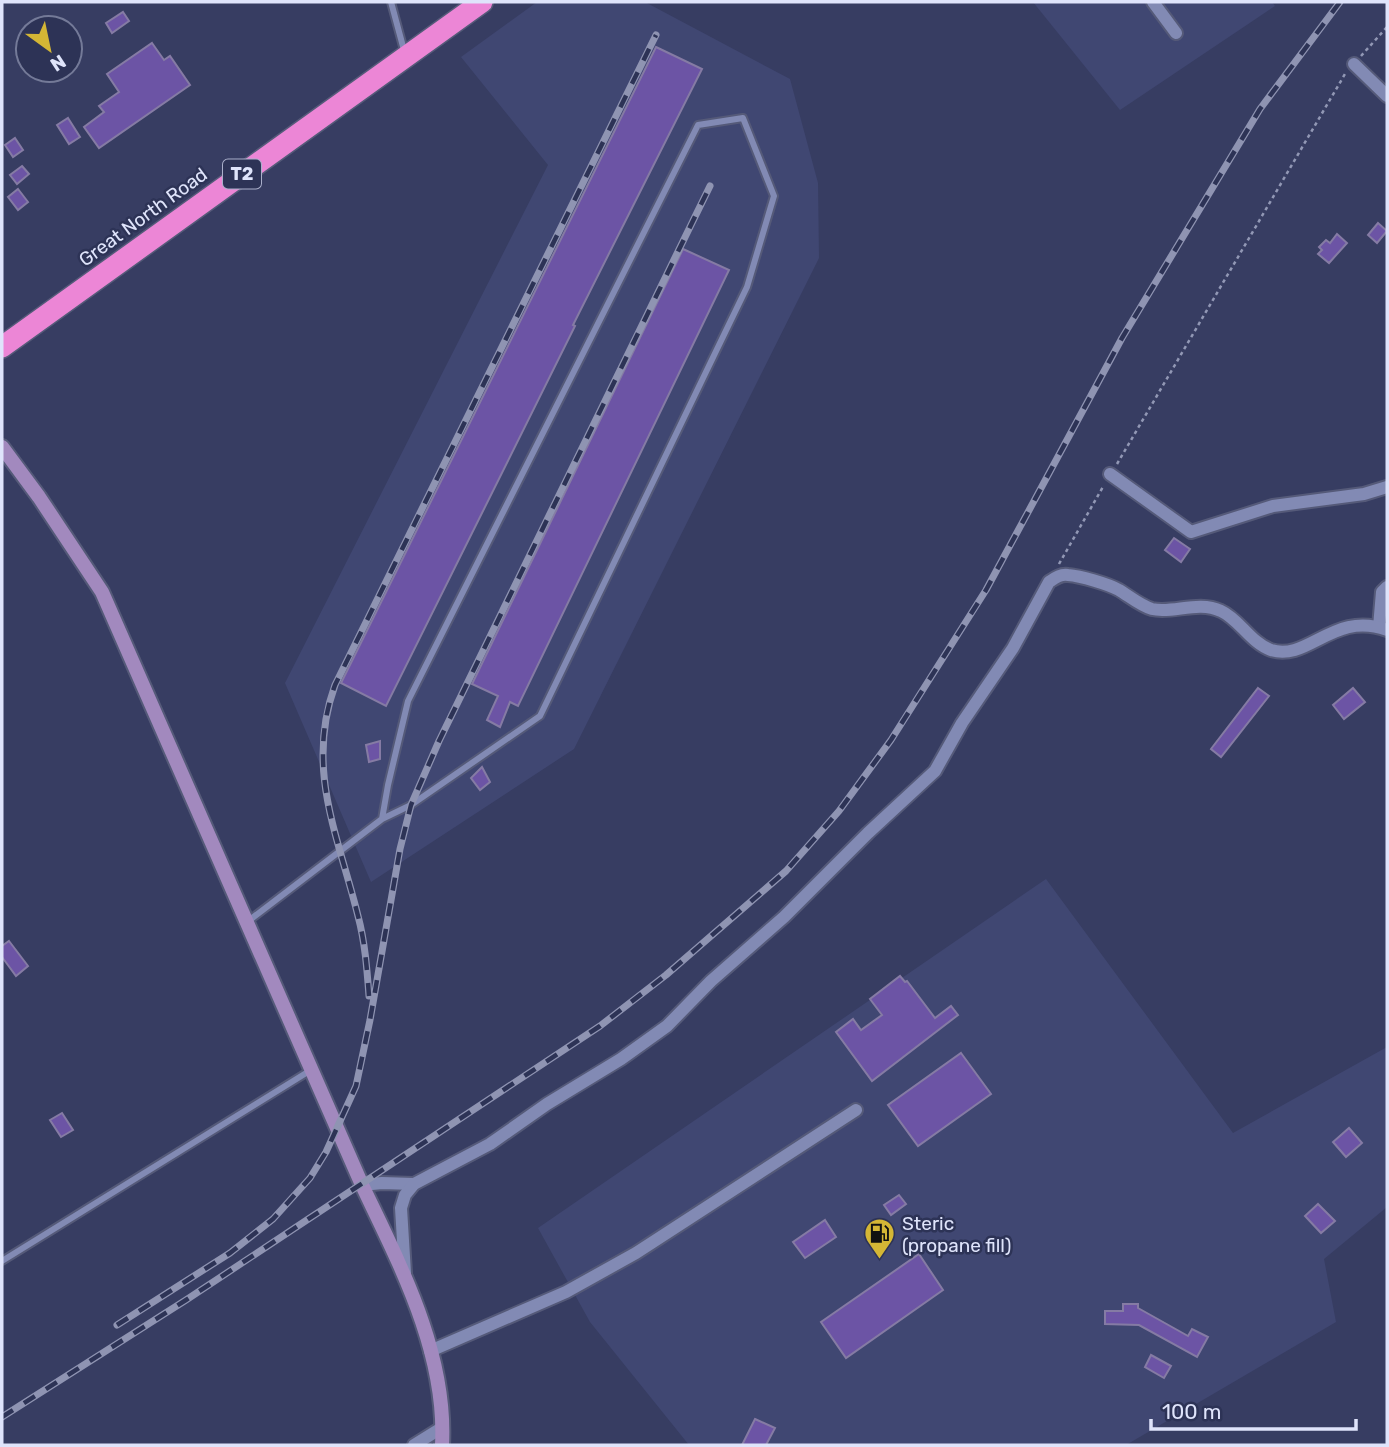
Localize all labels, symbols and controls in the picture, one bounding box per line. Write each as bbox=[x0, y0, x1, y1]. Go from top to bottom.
north arrow bbox=[14, 14, 84, 84]
text: N bbox=[46, 49, 70, 76]
road number: T2 bbox=[223, 160, 261, 188]
street label: Great North Road bbox=[74, 163, 212, 271]
place label: Steric (propane fill) bbox=[902, 1212, 1011, 1257]
fuel station icon: Steric (propane fill) bbox=[862, 1217, 896, 1261]
scale bar bbox=[1151, 1388, 1356, 1432]
text: 100 m bbox=[1162, 1399, 1221, 1424]

